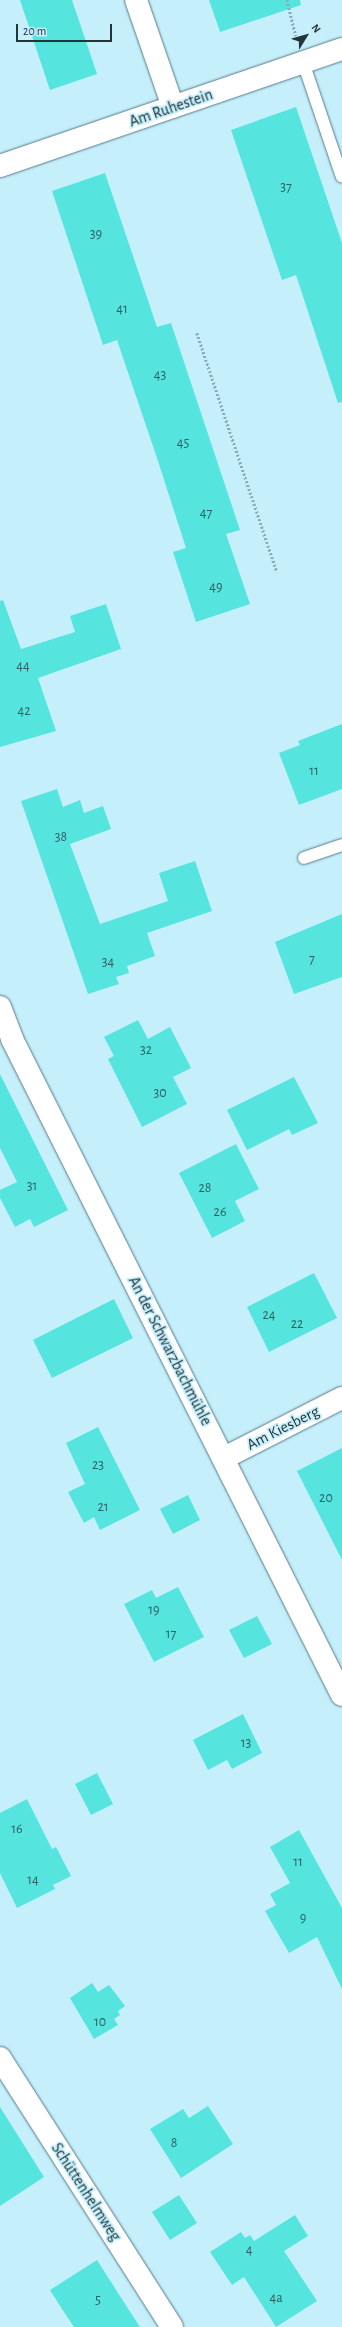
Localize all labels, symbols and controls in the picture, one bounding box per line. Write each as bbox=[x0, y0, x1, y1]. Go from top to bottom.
scale bar bbox=[18, 16, 114, 42]
north arrow bbox=[286, 16, 326, 56]
text: N bbox=[309, 22, 323, 35]
text: 20 m bbox=[23, 25, 46, 37]
street label: Am Ruhestein bbox=[127, 85, 215, 131]
house number: 37 bbox=[280, 179, 292, 195]
house number: 39 bbox=[90, 226, 102, 242]
house number: 41 bbox=[116, 301, 128, 317]
house number: 43 bbox=[154, 367, 166, 383]
house number: 45 bbox=[177, 435, 189, 451]
house number: 47 bbox=[200, 505, 212, 521]
house number: 49 bbox=[209, 579, 223, 595]
house number: 44 bbox=[16, 658, 30, 674]
house number: 42 bbox=[17, 703, 31, 719]
house number: 11 bbox=[309, 763, 319, 779]
house number: 38 bbox=[55, 829, 67, 845]
house number: 7 bbox=[309, 951, 315, 967]
house number: 34 bbox=[102, 954, 114, 970]
house number: 32 bbox=[140, 1042, 152, 1058]
house number: 30 bbox=[153, 1085, 167, 1101]
house number: 31 bbox=[27, 1178, 37, 1194]
house number: 28 bbox=[198, 1180, 212, 1196]
house number: 26 bbox=[214, 1204, 226, 1220]
street label: An der Schwarzbachmühle bbox=[124, 1273, 216, 1429]
house number: 24 bbox=[262, 1307, 276, 1323]
house number: 22 bbox=[291, 1316, 303, 1332]
street label: Am Kiesberg bbox=[243, 1402, 323, 1454]
house number: 23 bbox=[92, 1457, 104, 1473]
house number: 20 bbox=[319, 1490, 333, 1506]
house number: 21 bbox=[97, 1499, 109, 1515]
house number: 19 bbox=[148, 1602, 160, 1618]
house number: 17 bbox=[166, 1626, 176, 1642]
house number: 13 bbox=[241, 1735, 251, 1751]
house number: 16 bbox=[11, 1821, 23, 1837]
house number: 11 bbox=[293, 1854, 303, 1870]
house number: 14 bbox=[27, 1872, 39, 1888]
house number: 9 bbox=[300, 1910, 306, 1926]
house number: 10 bbox=[94, 2014, 106, 2030]
house number: 8 bbox=[171, 2135, 177, 2151]
street label: Schüttenhelmweg bbox=[47, 2139, 125, 2245]
house number: 4 bbox=[246, 2242, 252, 2258]
house number: 4a bbox=[269, 2290, 283, 2306]
house number: 5 bbox=[95, 2292, 101, 2308]

